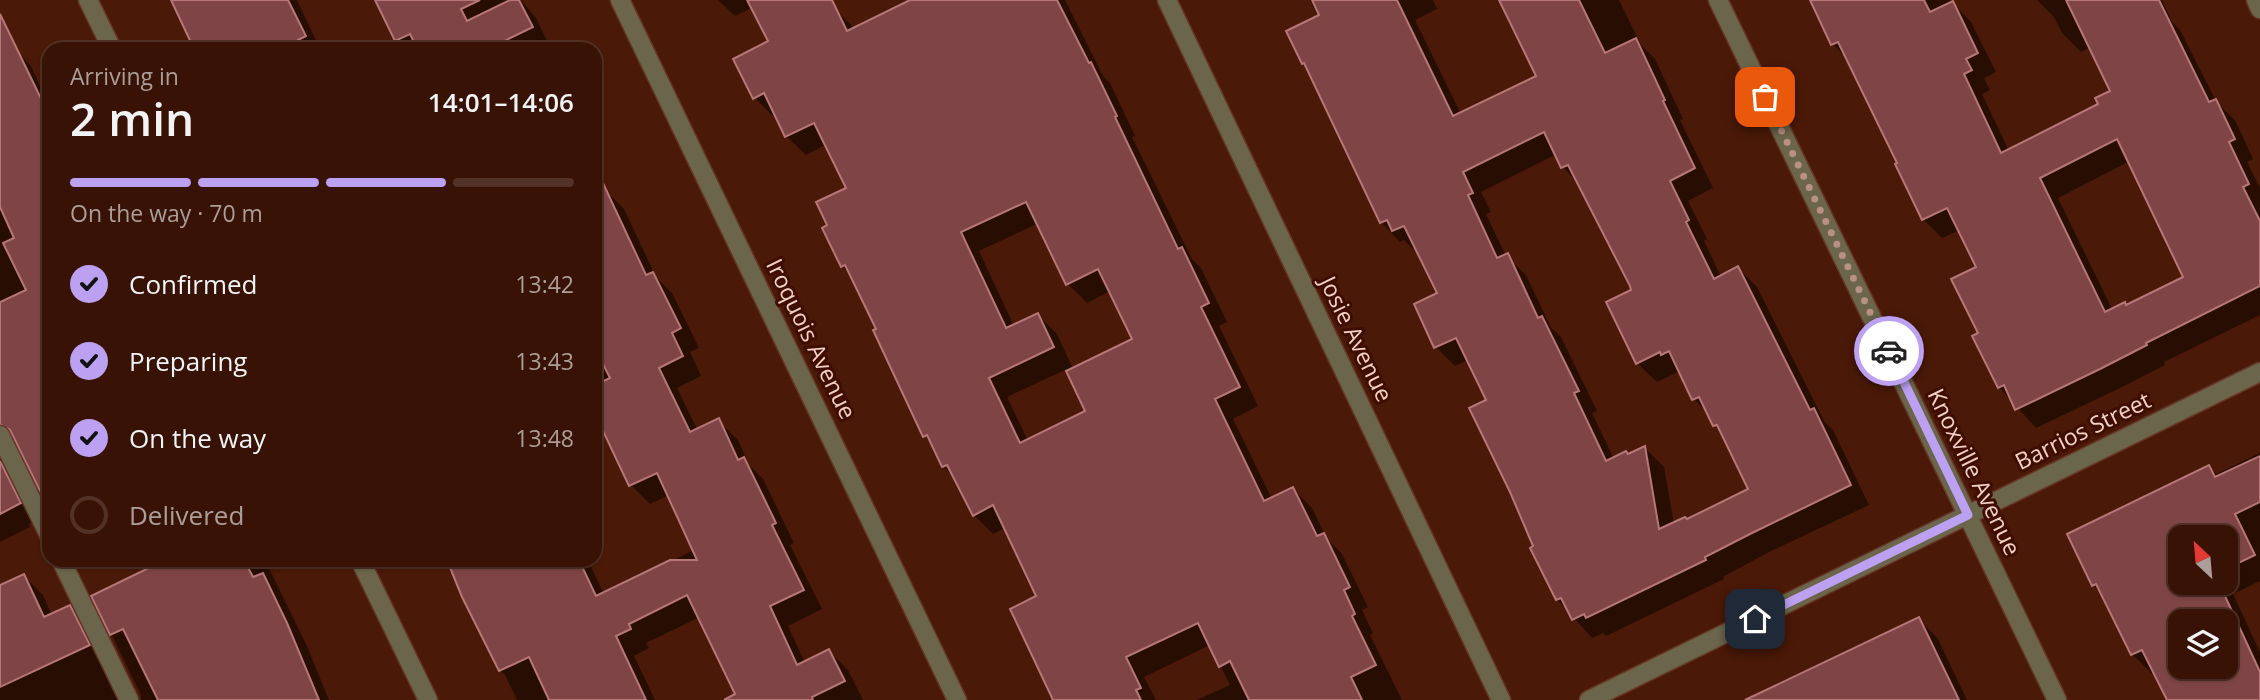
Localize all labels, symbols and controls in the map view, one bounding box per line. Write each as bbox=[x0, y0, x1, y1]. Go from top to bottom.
text: Arriving in bbox=[70, 60, 179, 92]
pin bbox=[1735, 67, 1795, 127]
icon: bag bbox=[1746, 78, 1784, 116]
text: 14:01–14:06 bbox=[428, 84, 574, 120]
text: 2 min bbox=[70, 87, 194, 149]
text: On the way · 70 m bbox=[70, 197, 263, 229]
street label: Iroquois Avenue bbox=[759, 253, 865, 424]
icon: check bbox=[70, 265, 108, 303]
text: Confirmed bbox=[129, 266, 257, 302]
text: 13:42 bbox=[515, 268, 574, 300]
street label: Josie Avenue bbox=[1312, 269, 1401, 407]
courier bbox=[1854, 316, 1924, 386]
icon: car bbox=[1870, 332, 1908, 370]
icon: check bbox=[70, 342, 108, 380]
text: Preparing bbox=[129, 343, 247, 379]
text: 13:43 bbox=[515, 345, 574, 377]
street label: Knoxville Avenue bbox=[1921, 383, 2029, 560]
street label: Barrios Street bbox=[2009, 383, 2156, 477]
icon: check bbox=[70, 419, 108, 457]
text: On the way bbox=[129, 420, 266, 456]
text: 13:48 bbox=[515, 422, 574, 454]
text: Delivered bbox=[129, 497, 244, 533]
north arrow bbox=[2168, 525, 2238, 595]
map controls bbox=[2168, 525, 2238, 679]
pin bbox=[1725, 589, 1785, 649]
icon: home bbox=[1736, 600, 1774, 638]
button: layers bbox=[2168, 609, 2238, 679]

